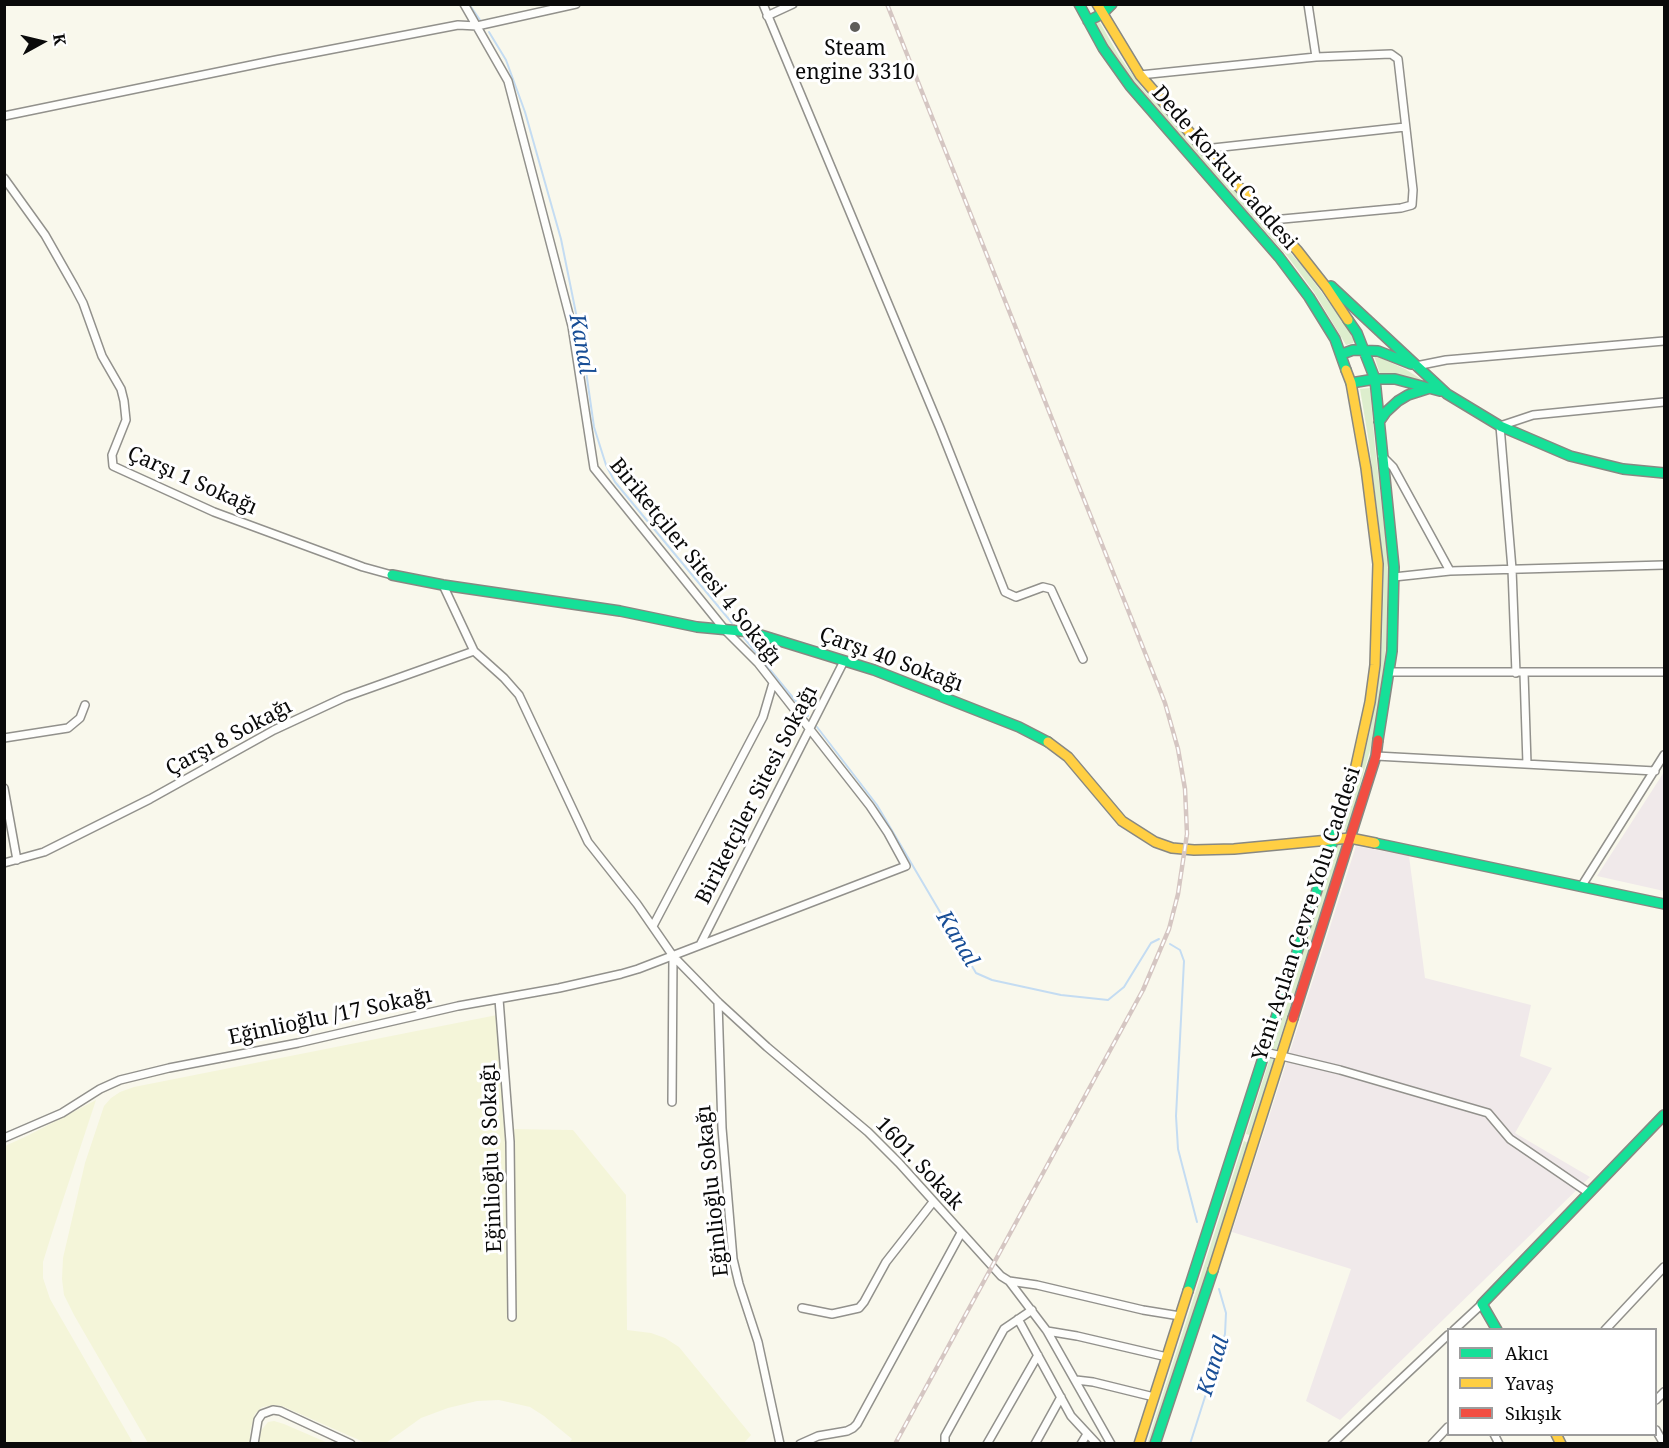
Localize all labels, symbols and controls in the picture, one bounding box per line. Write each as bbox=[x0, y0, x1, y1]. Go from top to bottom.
north arrow bbox=[12, 12, 72, 72]
marker: Steam engine 3310 bbox=[848, 20, 862, 34]
text: K bbox=[48, 32, 72, 47]
place label: Steam engine 3310 bbox=[795, 36, 915, 86]
street label: Dede Korkut Caddesi bbox=[1146, 81, 1302, 255]
water label: Kanal bbox=[563, 312, 599, 376]
street label: Çarşı 1 Sokağı bbox=[123, 441, 261, 521]
street label: Biriketçiler Sitesi 4 Sokağı bbox=[604, 453, 786, 671]
street label: Çarşı 40 Sokağı bbox=[816, 622, 966, 698]
street label: Biriketçiler Sitesi Sokağı bbox=[691, 682, 823, 908]
street label: Çarşı 8 Sokağı bbox=[162, 694, 296, 782]
street label: Yeni Açılan Çevre Yolu Caddesi bbox=[1248, 764, 1366, 1064]
water label: Kanal bbox=[930, 906, 984, 972]
street label: Eğinlioğlu /17 Sokağı bbox=[226, 983, 434, 1051]
street label: Eğinlioğlu 8 Sokağı bbox=[476, 1063, 508, 1253]
street label: Eğinlioğlu Sokağı bbox=[691, 1104, 735, 1278]
street label: 1601. Sokak bbox=[870, 1112, 968, 1216]
legend bbox=[1447, 1328, 1657, 1436]
water label: Kanal bbox=[1192, 1333, 1236, 1399]
text: Akıcı bbox=[1505, 1341, 1549, 1365]
text: Yavaş bbox=[1505, 1371, 1554, 1395]
text: Sıkışık bbox=[1505, 1401, 1561, 1425]

